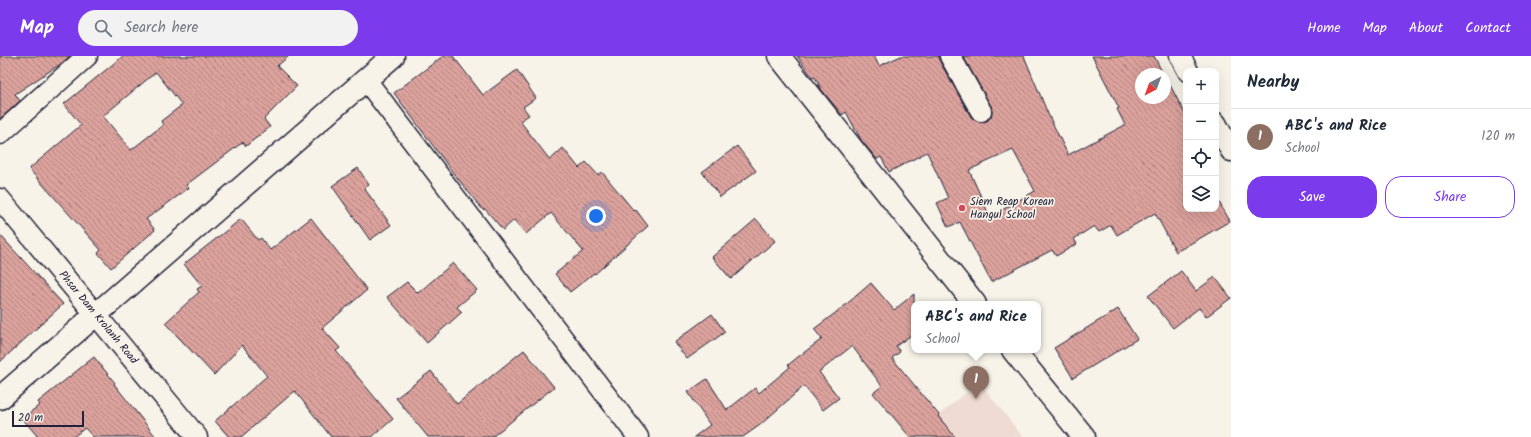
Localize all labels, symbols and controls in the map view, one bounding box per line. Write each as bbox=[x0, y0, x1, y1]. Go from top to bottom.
search box bbox=[78, 10, 358, 46]
text: Map bbox=[20, 13, 54, 43]
text: Search here bbox=[124, 16, 198, 40]
icon: search bbox=[92, 17, 114, 39]
text: Home bbox=[1307, 17, 1341, 39]
text: Map bbox=[1363, 17, 1387, 39]
text: About bbox=[1409, 17, 1443, 39]
text: Contact bbox=[1465, 17, 1511, 39]
north arrow bbox=[1135, 68, 1171, 104]
map controls bbox=[1183, 68, 1219, 212]
button: + bbox=[1183, 68, 1219, 104]
text: Nearby bbox=[1247, 69, 1299, 96]
button: − bbox=[1183, 104, 1219, 140]
text: ABC's and Rice bbox=[1285, 114, 1387, 138]
text: 1 bbox=[1258, 126, 1262, 147]
text: 120 m bbox=[1481, 126, 1515, 147]
text: School bbox=[1285, 138, 1320, 159]
button: locate bbox=[1183, 140, 1219, 176]
button: layers bbox=[1183, 176, 1219, 212]
button: Save bbox=[1247, 176, 1377, 218]
button: Share bbox=[1385, 176, 1515, 218]
place label: Siem Reap Korean Hangul School bbox=[970, 193, 1054, 224]
marker: Siem Reap Korean Hangul School bbox=[957, 203, 967, 213]
your location bbox=[586, 206, 606, 226]
street label: Phsar Dam Krolanh Road bbox=[54, 267, 143, 369]
popup bbox=[911, 301, 1041, 353]
text: ABC's and Rice bbox=[925, 305, 1027, 329]
text: School bbox=[925, 329, 960, 350]
pin: 1 bbox=[963, 366, 989, 399]
scale bar bbox=[12, 409, 84, 428]
text: 20 m bbox=[18, 409, 43, 427]

